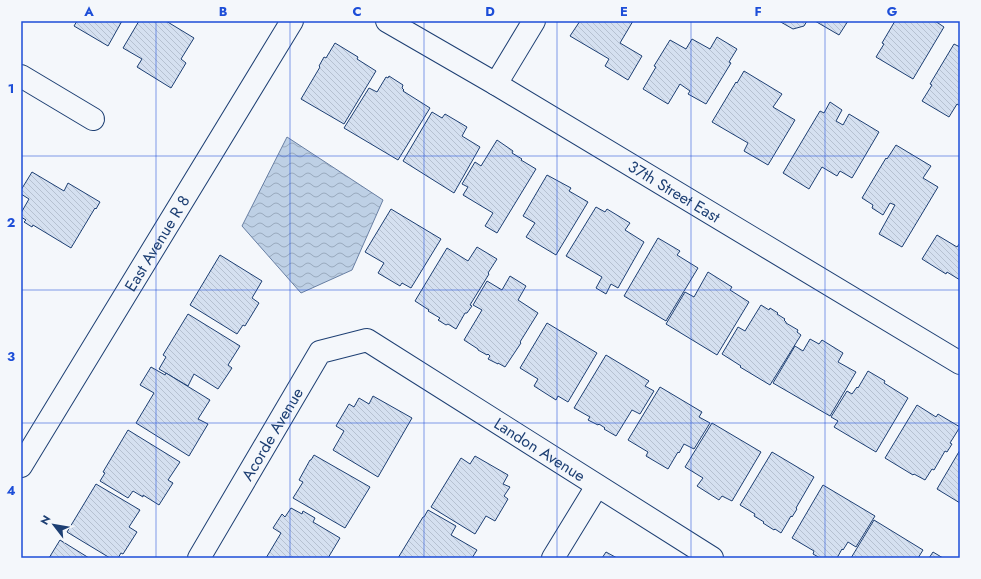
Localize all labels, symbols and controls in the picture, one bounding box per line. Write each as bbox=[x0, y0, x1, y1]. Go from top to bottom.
text: A bbox=[83, 2, 94, 21]
text: B bbox=[219, 2, 228, 21]
text: C bbox=[352, 2, 362, 21]
text: D bbox=[485, 2, 495, 21]
text: E bbox=[620, 2, 628, 21]
text: F bbox=[754, 2, 762, 21]
text: G bbox=[887, 2, 898, 21]
text: 1 bbox=[8, 79, 14, 98]
street label: 37th Street East bbox=[624, 155, 725, 228]
street label: East Avenue R 8 bbox=[119, 191, 195, 296]
text: 2 bbox=[7, 213, 15, 232]
text: 3 bbox=[7, 347, 15, 366]
street label: Acorde Avenue bbox=[236, 383, 309, 485]
street label: Landon Avenue bbox=[489, 412, 590, 487]
text: 4 bbox=[6, 481, 16, 500]
north arrow bbox=[34, 505, 74, 545]
text: N bbox=[36, 512, 55, 528]

